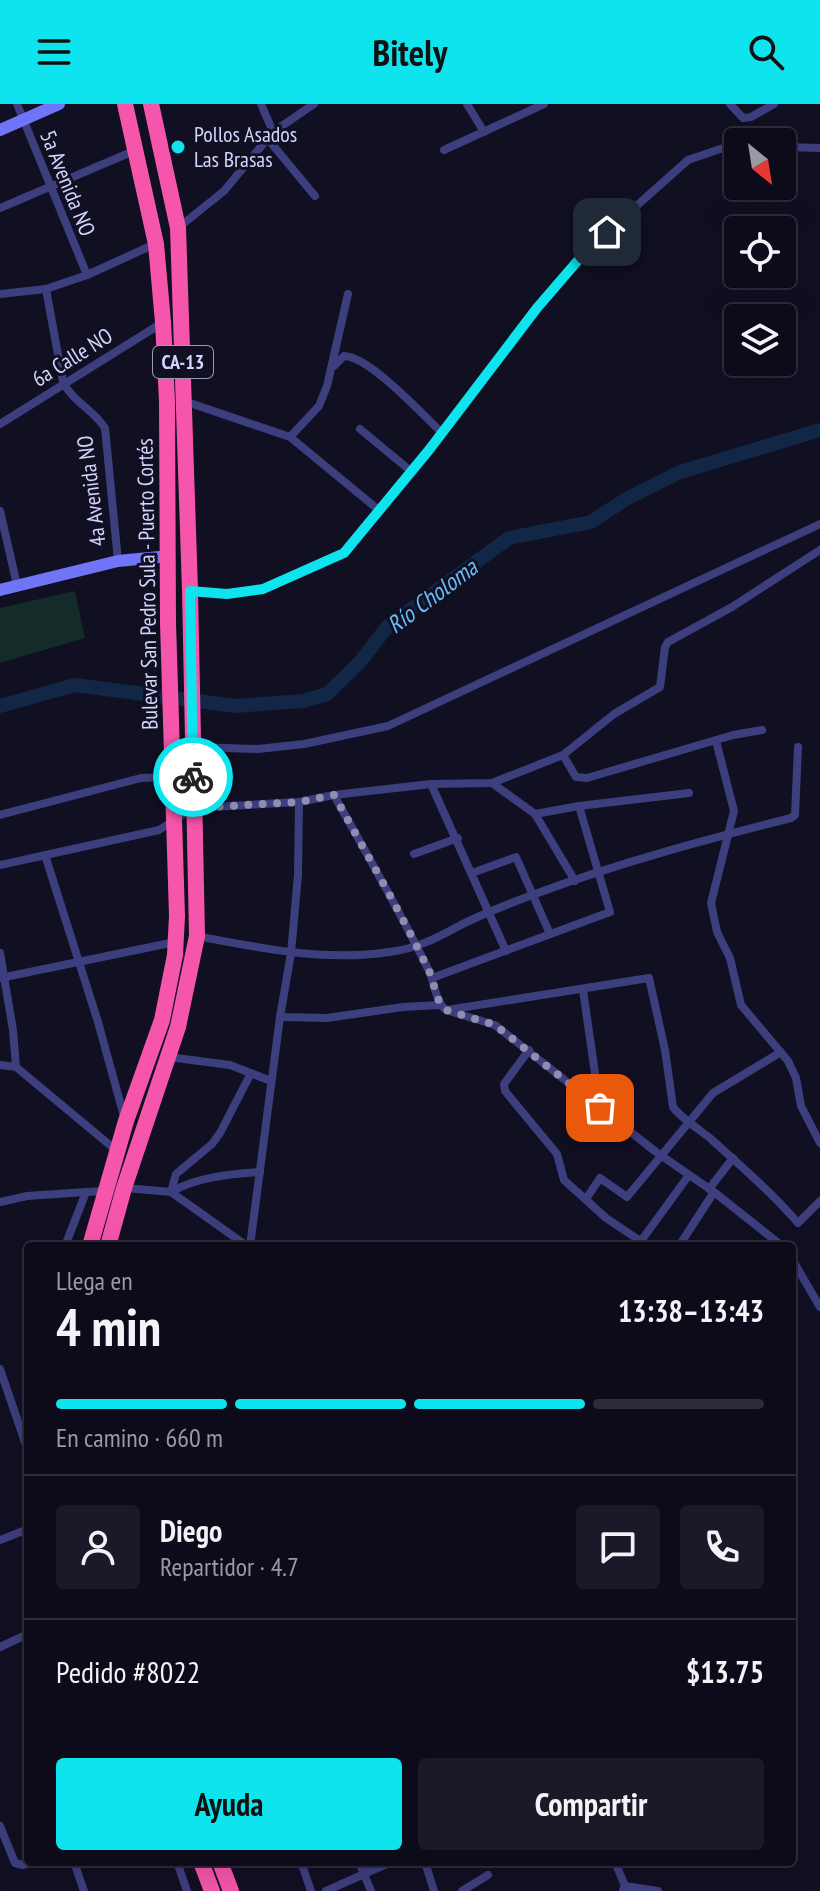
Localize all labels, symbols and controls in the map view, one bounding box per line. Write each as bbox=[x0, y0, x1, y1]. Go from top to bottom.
text: Bitely bbox=[373, 29, 447, 76]
icon: menu bbox=[32, 30, 76, 74]
icon: search bbox=[744, 30, 788, 74]
place label: Pollos Asados Las Brasas bbox=[194, 120, 297, 173]
street label: 5a Avenida NO bbox=[34, 126, 102, 240]
north arrow bbox=[724, 128, 796, 200]
map controls bbox=[724, 128, 796, 376]
marker: Pollos Asados Las Brasas bbox=[169, 138, 187, 156]
pin bbox=[573, 198, 641, 266]
icon: home bbox=[585, 210, 629, 254]
button: locate bbox=[724, 216, 796, 288]
button: layers bbox=[724, 304, 796, 376]
street label: 6a Calle NO bbox=[26, 321, 118, 393]
road number: CA-13 bbox=[153, 346, 213, 378]
street label: 4a Avenida NO bbox=[70, 434, 112, 548]
street label: Bulevar San Pedro Sula - Puerto Cortés bbox=[130, 438, 164, 730]
water label: Río Choloma bbox=[381, 551, 484, 640]
courier bbox=[153, 737, 233, 817]
icon: bike bbox=[171, 755, 215, 799]
pin bbox=[566, 1074, 634, 1142]
icon: bag bbox=[578, 1086, 622, 1130]
text: Llega en bbox=[56, 1264, 133, 1297]
text: 13:38–13:43 bbox=[618, 1291, 764, 1330]
text: 4 min bbox=[56, 1293, 161, 1360]
text: En camino · 660 m bbox=[56, 1421, 223, 1454]
button: person bbox=[56, 1505, 140, 1589]
button: chat bbox=[576, 1505, 660, 1589]
button: phone bbox=[680, 1505, 764, 1589]
text: Diego bbox=[160, 1511, 222, 1550]
text: Repartidor · 4.7 bbox=[160, 1550, 299, 1583]
text: Pedido #8022 bbox=[56, 1652, 200, 1691]
text: $13.75 bbox=[686, 1652, 764, 1691]
button: Ayuda bbox=[56, 1758, 402, 1850]
button: Compartir bbox=[418, 1758, 764, 1850]

